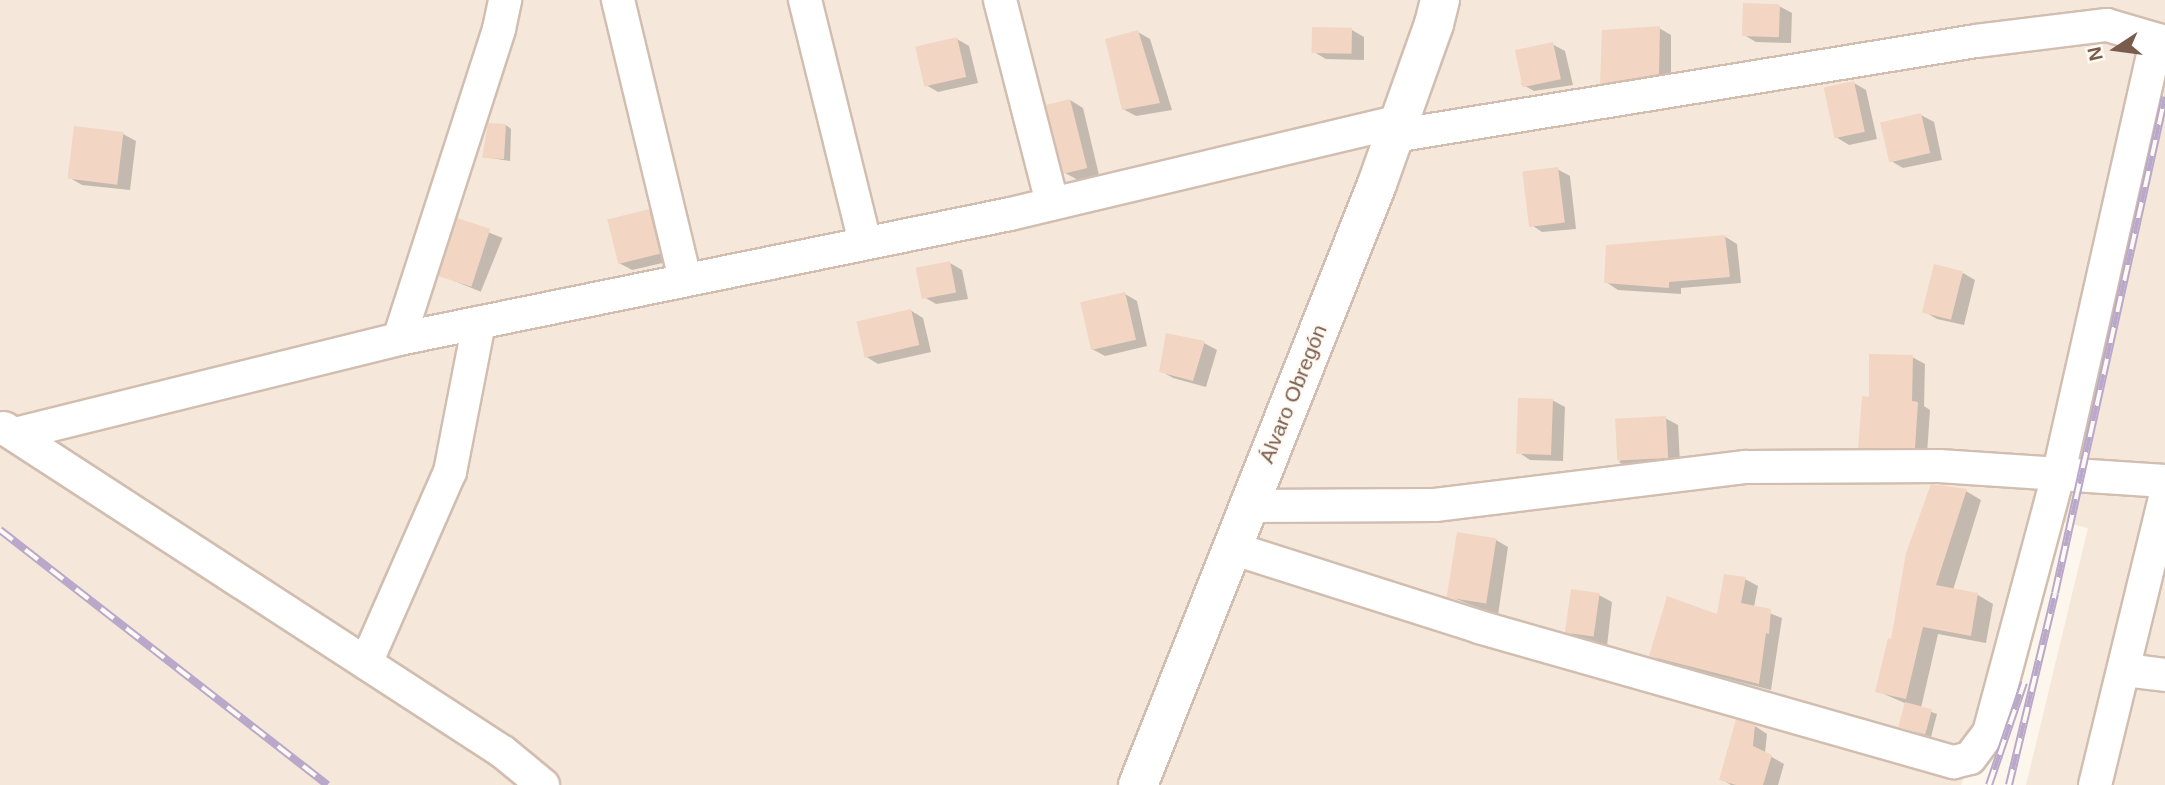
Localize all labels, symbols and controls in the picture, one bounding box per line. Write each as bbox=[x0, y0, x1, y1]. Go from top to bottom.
north arrow bbox=[2081, 14, 2151, 84]
text: N bbox=[2083, 45, 2107, 63]
street label: Álvaro Obregón bbox=[1254, 321, 1332, 467]

